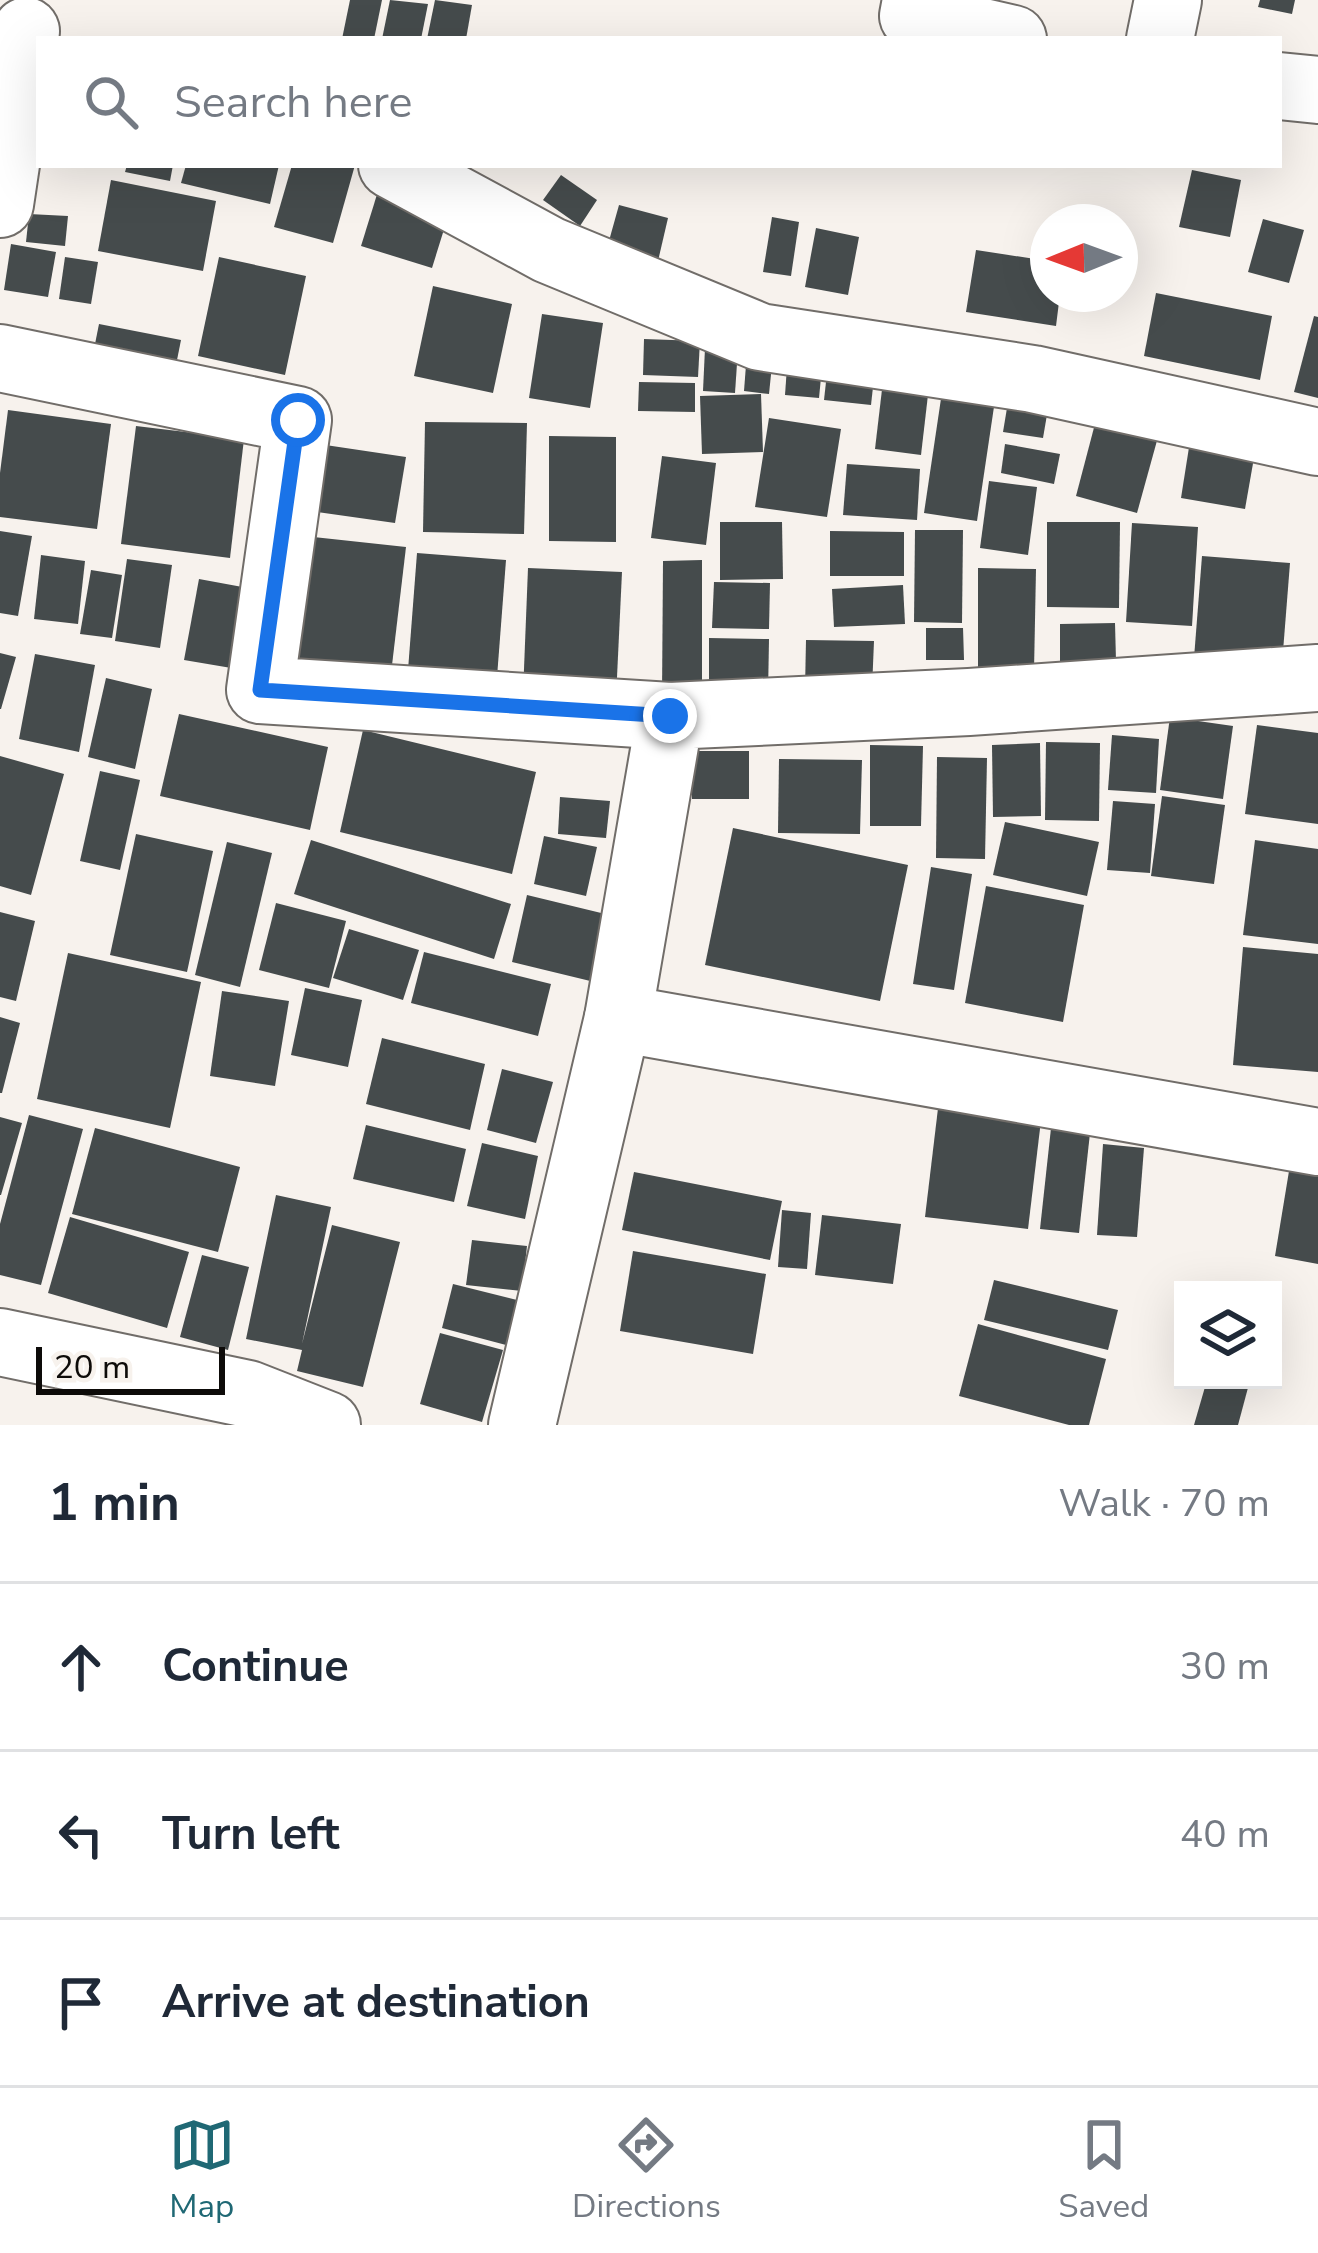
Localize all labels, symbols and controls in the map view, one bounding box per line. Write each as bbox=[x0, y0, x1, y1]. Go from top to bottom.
search box bbox=[36, 36, 1282, 168]
icon: search bbox=[78, 69, 144, 135]
text: Search here bbox=[174, 72, 413, 133]
north arrow bbox=[1030, 204, 1138, 312]
route start bbox=[271, 393, 325, 447]
route end bbox=[643, 689, 697, 743]
map controls bbox=[1174, 1281, 1282, 1389]
button: layers bbox=[1174, 1281, 1282, 1389]
scale bar bbox=[36, 1341, 225, 1394]
text: 20 m bbox=[54, 1345, 130, 1390]
text: 1 min bbox=[48, 1468, 180, 1538]
text: Walk · 70 m bbox=[1058, 1477, 1270, 1530]
icon: ahead bbox=[48, 1634, 114, 1700]
text: Continue bbox=[162, 1636, 349, 1697]
text: 30 m bbox=[1180, 1640, 1270, 1693]
icon: left bbox=[48, 1802, 114, 1868]
text: Turn left bbox=[162, 1804, 340, 1865]
text: 40 m bbox=[1180, 1808, 1270, 1861]
icon: arrive bbox=[48, 1970, 114, 2036]
text: Arrive at destination bbox=[162, 1972, 590, 2033]
tab: Map bbox=[169, 2112, 235, 2229]
tab: Directions bbox=[572, 2112, 721, 2229]
tab: Saved bbox=[1058, 2112, 1149, 2229]

